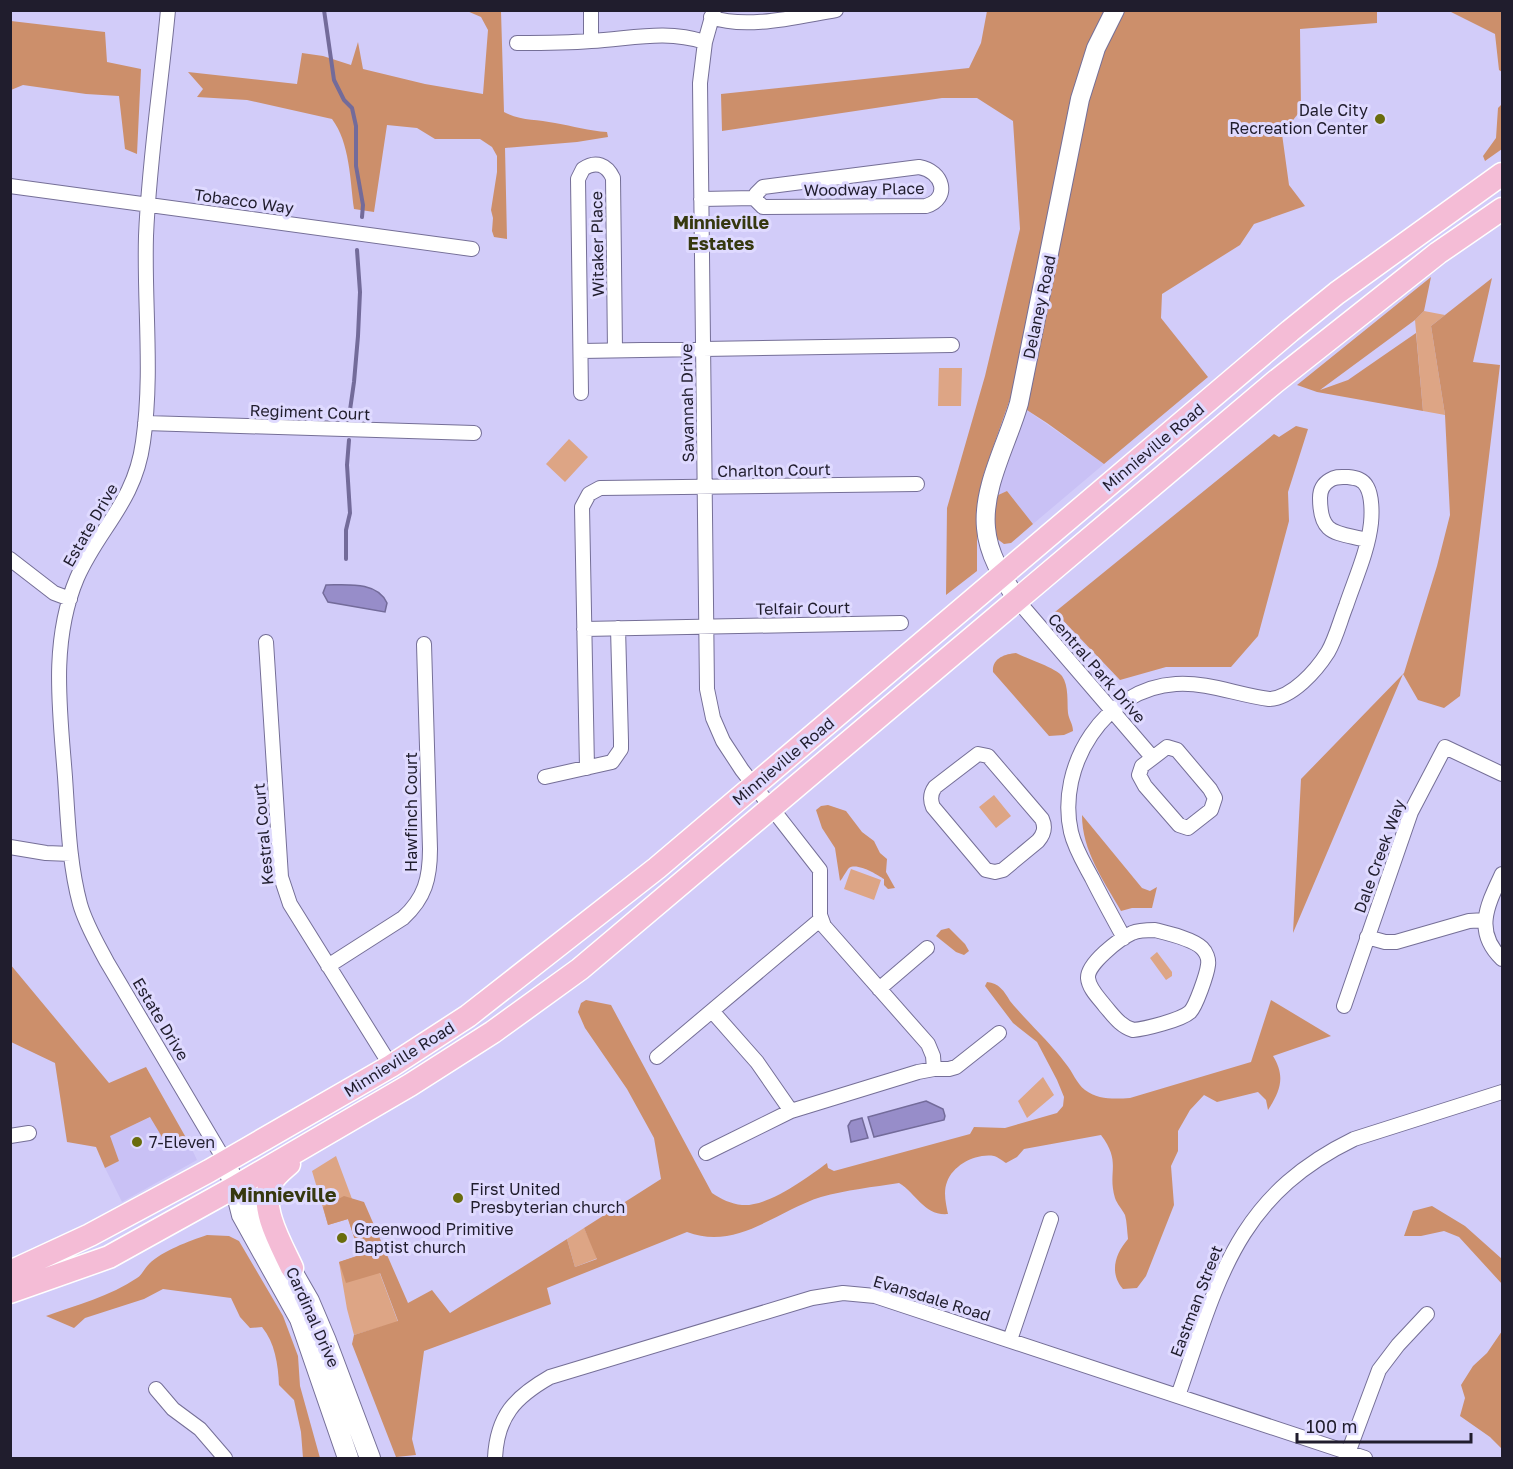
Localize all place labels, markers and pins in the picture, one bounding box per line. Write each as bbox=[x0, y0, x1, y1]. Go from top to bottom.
place label: Dale City Recreation Center bbox=[1229, 100, 1368, 138]
marker: Dale City Recreation Center bbox=[1373, 112, 1387, 126]
place label: 7-Eleven bbox=[149, 1132, 215, 1152]
marker: 7-Eleven bbox=[130, 1135, 144, 1149]
place label: First United Presbyterian church bbox=[470, 1179, 625, 1217]
marker: First United Presbyterian church bbox=[451, 1191, 465, 1205]
place label: Greenwood Primitive Baptist church bbox=[354, 1219, 514, 1257]
marker: Greenwood Primitive Baptist church bbox=[335, 1231, 349, 1245]

